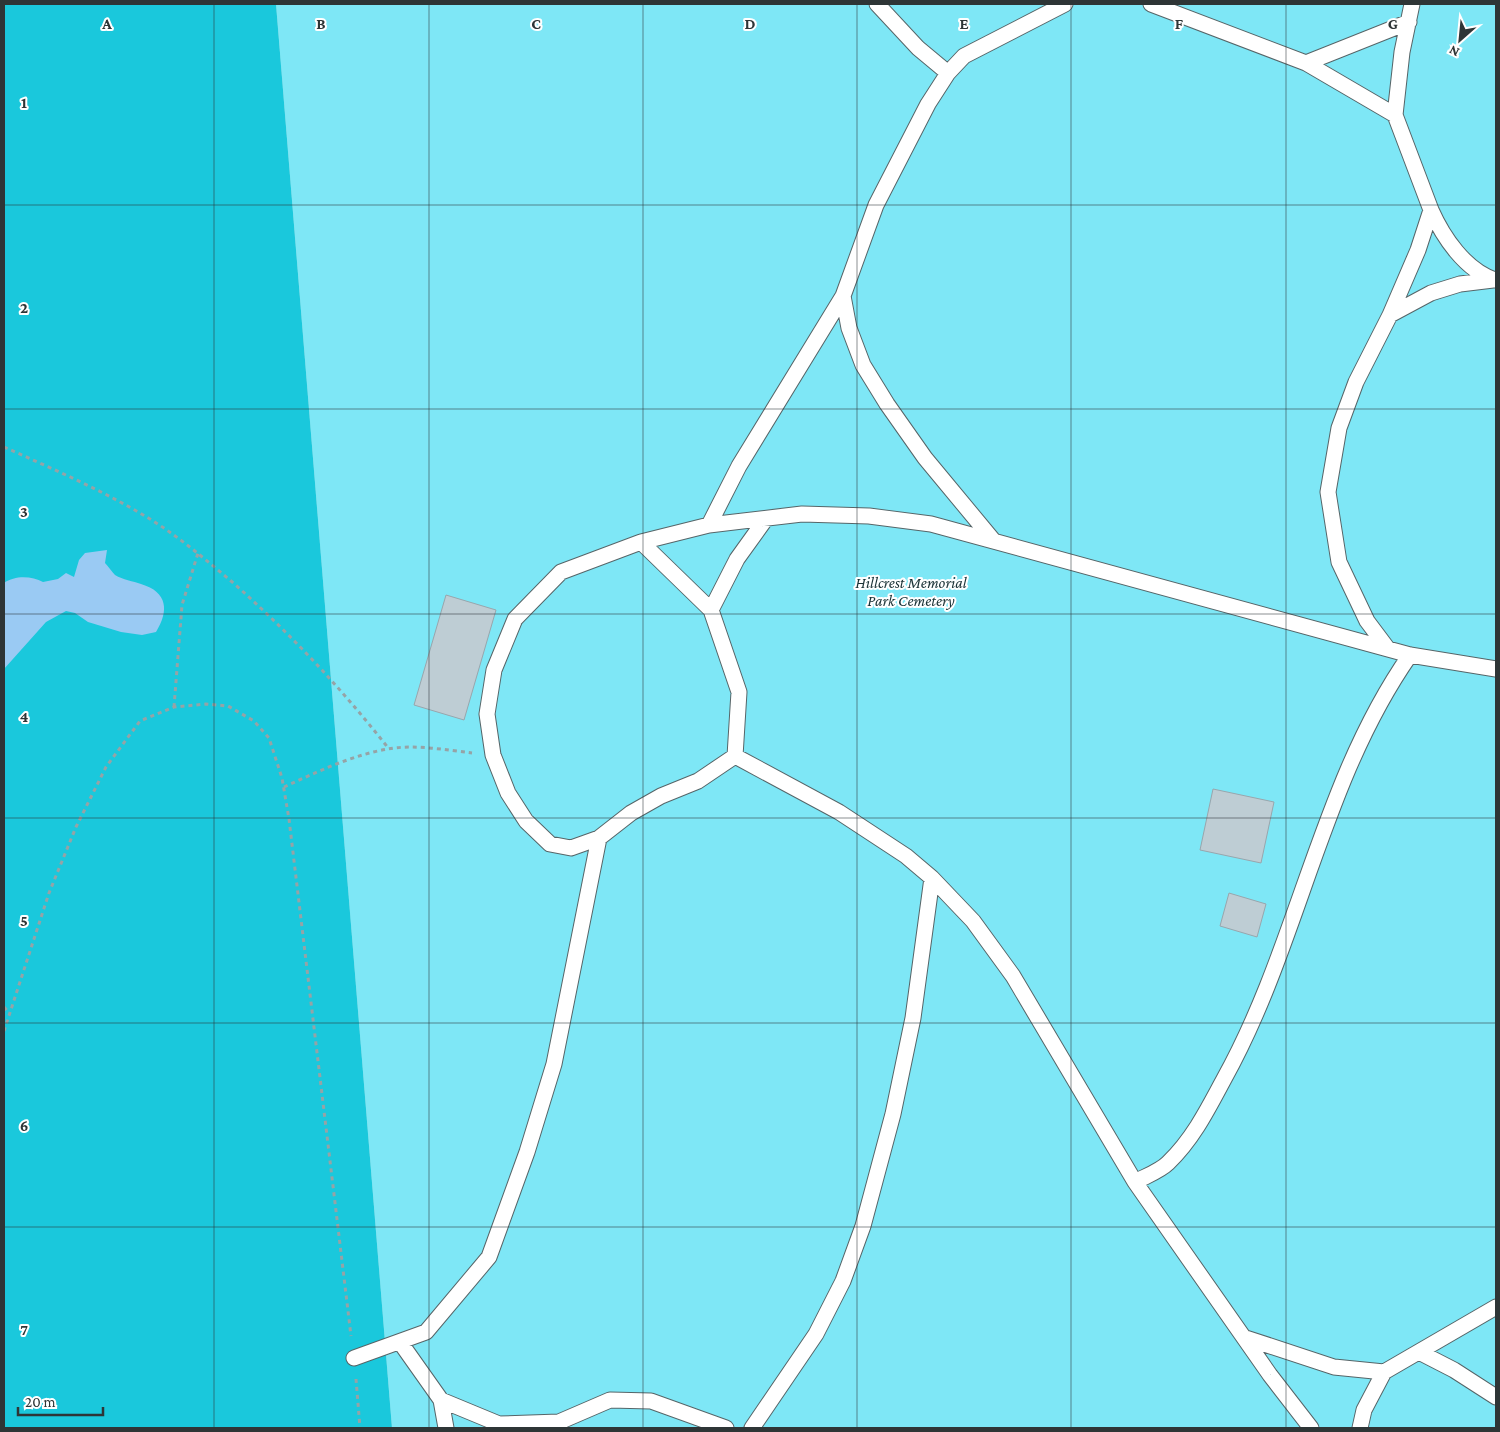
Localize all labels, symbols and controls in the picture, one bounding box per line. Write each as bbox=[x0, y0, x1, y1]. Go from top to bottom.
text: A bbox=[101, 15, 112, 32]
text: B bbox=[316, 15, 326, 32]
text: C bbox=[531, 15, 541, 32]
text: D bbox=[744, 15, 756, 32]
text: E bbox=[959, 15, 969, 32]
text: F bbox=[1175, 15, 1184, 32]
text: G bbox=[1388, 15, 1398, 32]
north arrow bbox=[1435, 15, 1485, 65]
text: N bbox=[1446, 42, 1462, 61]
text: 1 bbox=[21, 94, 27, 111]
text: 2 bbox=[20, 299, 28, 316]
text: 3 bbox=[20, 503, 28, 520]
park label: Hillcrest Memorial Park Cemetery bbox=[855, 574, 968, 610]
text: 4 bbox=[20, 708, 29, 725]
text: 5 bbox=[20, 912, 28, 929]
text: 6 bbox=[20, 1117, 28, 1134]
text: 7 bbox=[20, 1321, 28, 1338]
scale bar bbox=[18, 1384, 102, 1416]
text: 20 m bbox=[25, 1394, 56, 1410]

